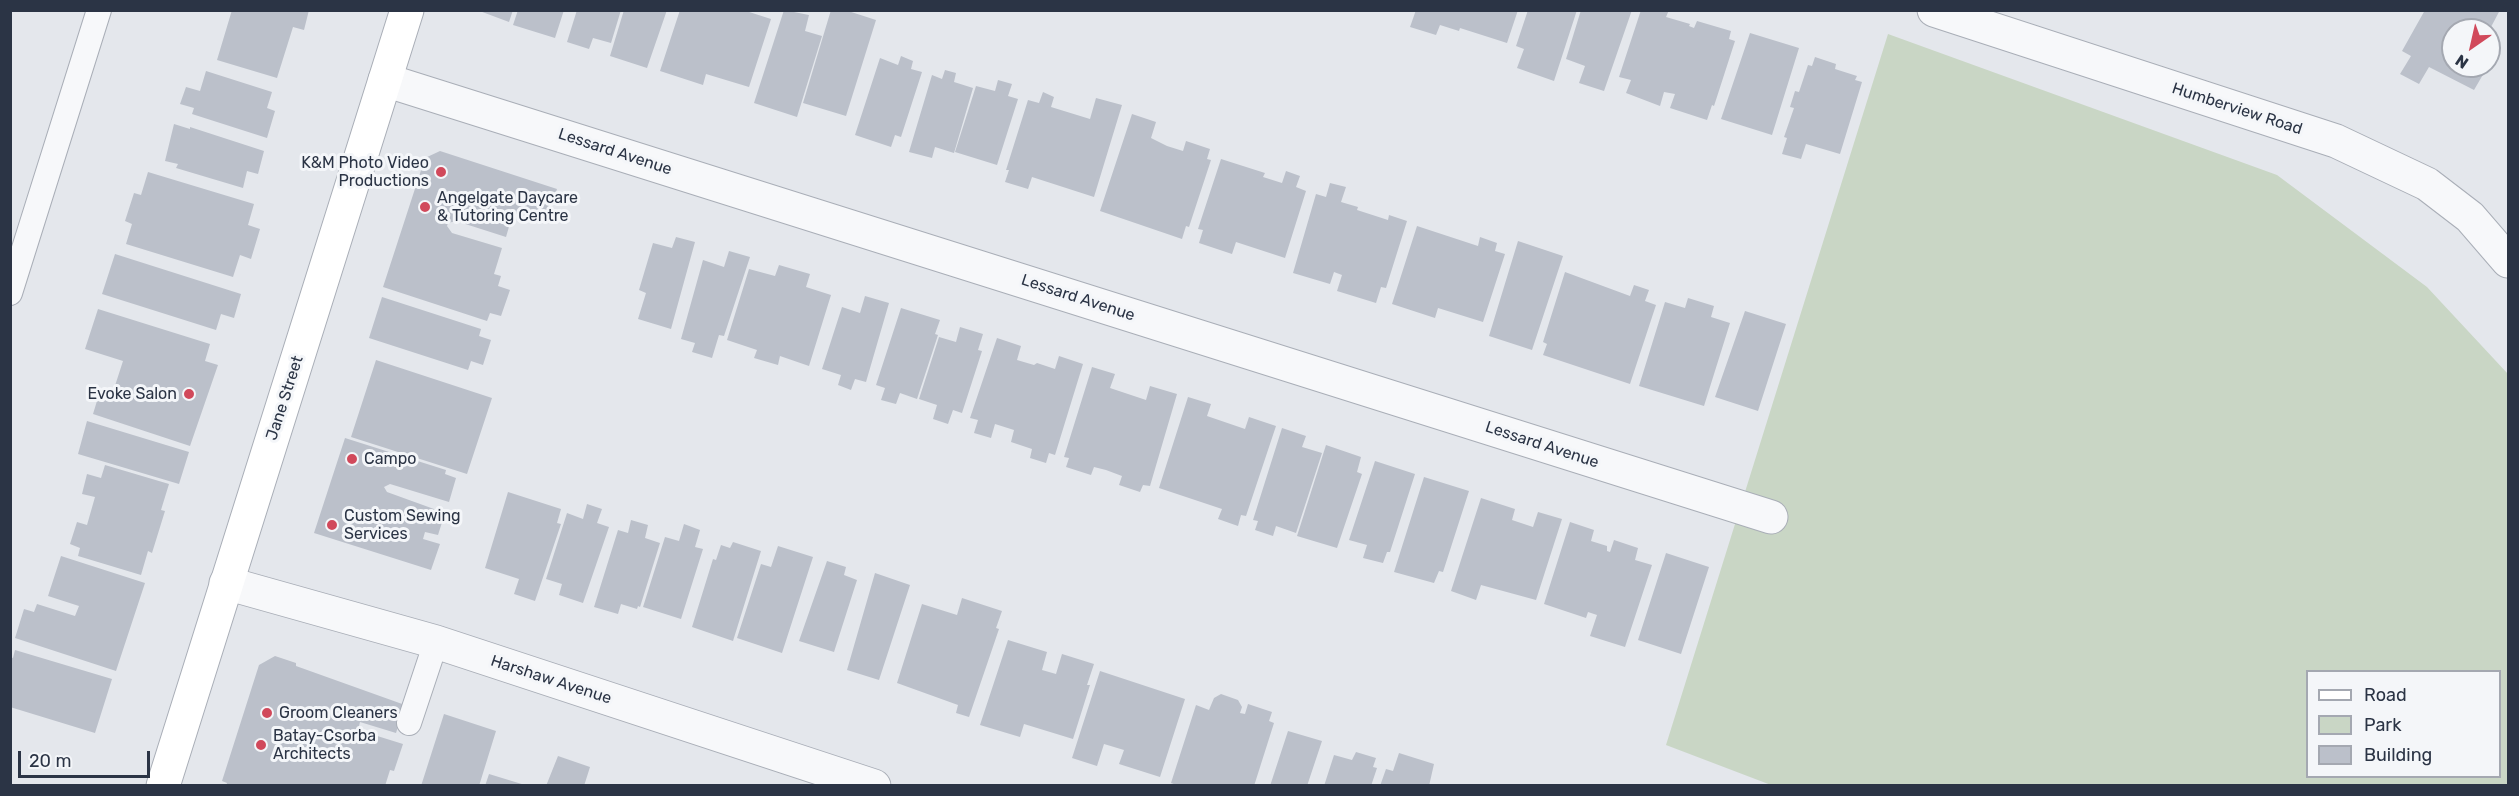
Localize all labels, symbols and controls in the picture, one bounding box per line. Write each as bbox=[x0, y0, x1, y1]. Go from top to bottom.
north arrow bbox=[2441, 18, 2501, 78]
text: N bbox=[2452, 51, 2472, 73]
street label: Humberview Road bbox=[2169, 79, 2305, 139]
street label: Lessard Avenue bbox=[556, 125, 674, 179]
place label: K&M Photo Video Productions bbox=[301, 153, 429, 191]
marker: K&M Photo Video Productions bbox=[434, 165, 448, 179]
place label: Angelgate Daycare & Tutoring Centre bbox=[437, 188, 578, 226]
marker: Angelgate Daycare & Tutoring Centre bbox=[418, 200, 432, 214]
street label: Lessard Avenue bbox=[1019, 271, 1137, 325]
street label: Jane Street bbox=[262, 353, 308, 443]
place label: Evoke Salon bbox=[87, 384, 177, 404]
marker: Evoke Salon bbox=[182, 387, 196, 401]
street label: Lessard Avenue bbox=[1483, 418, 1601, 472]
place label: Campo bbox=[364, 449, 416, 469]
marker: Campo bbox=[345, 452, 359, 466]
place label: Custom Sewing Services bbox=[344, 506, 461, 544]
marker: Custom Sewing Services bbox=[325, 518, 339, 532]
street label: Harshaw Avenue bbox=[488, 651, 614, 709]
legend bbox=[2306, 670, 2501, 778]
text: Road bbox=[2364, 684, 2407, 706]
place label: Groom Cleaners bbox=[279, 703, 398, 723]
marker: Groom Cleaners bbox=[260, 706, 274, 720]
text: Park bbox=[2364, 714, 2401, 736]
place label: Batay-Csorba Architects bbox=[273, 726, 376, 764]
marker: Batay-Csorba Architects bbox=[254, 738, 268, 752]
scale bar bbox=[21, 739, 153, 777]
text: Building bbox=[2364, 744, 2432, 766]
text: 20 m bbox=[29, 750, 71, 772]

